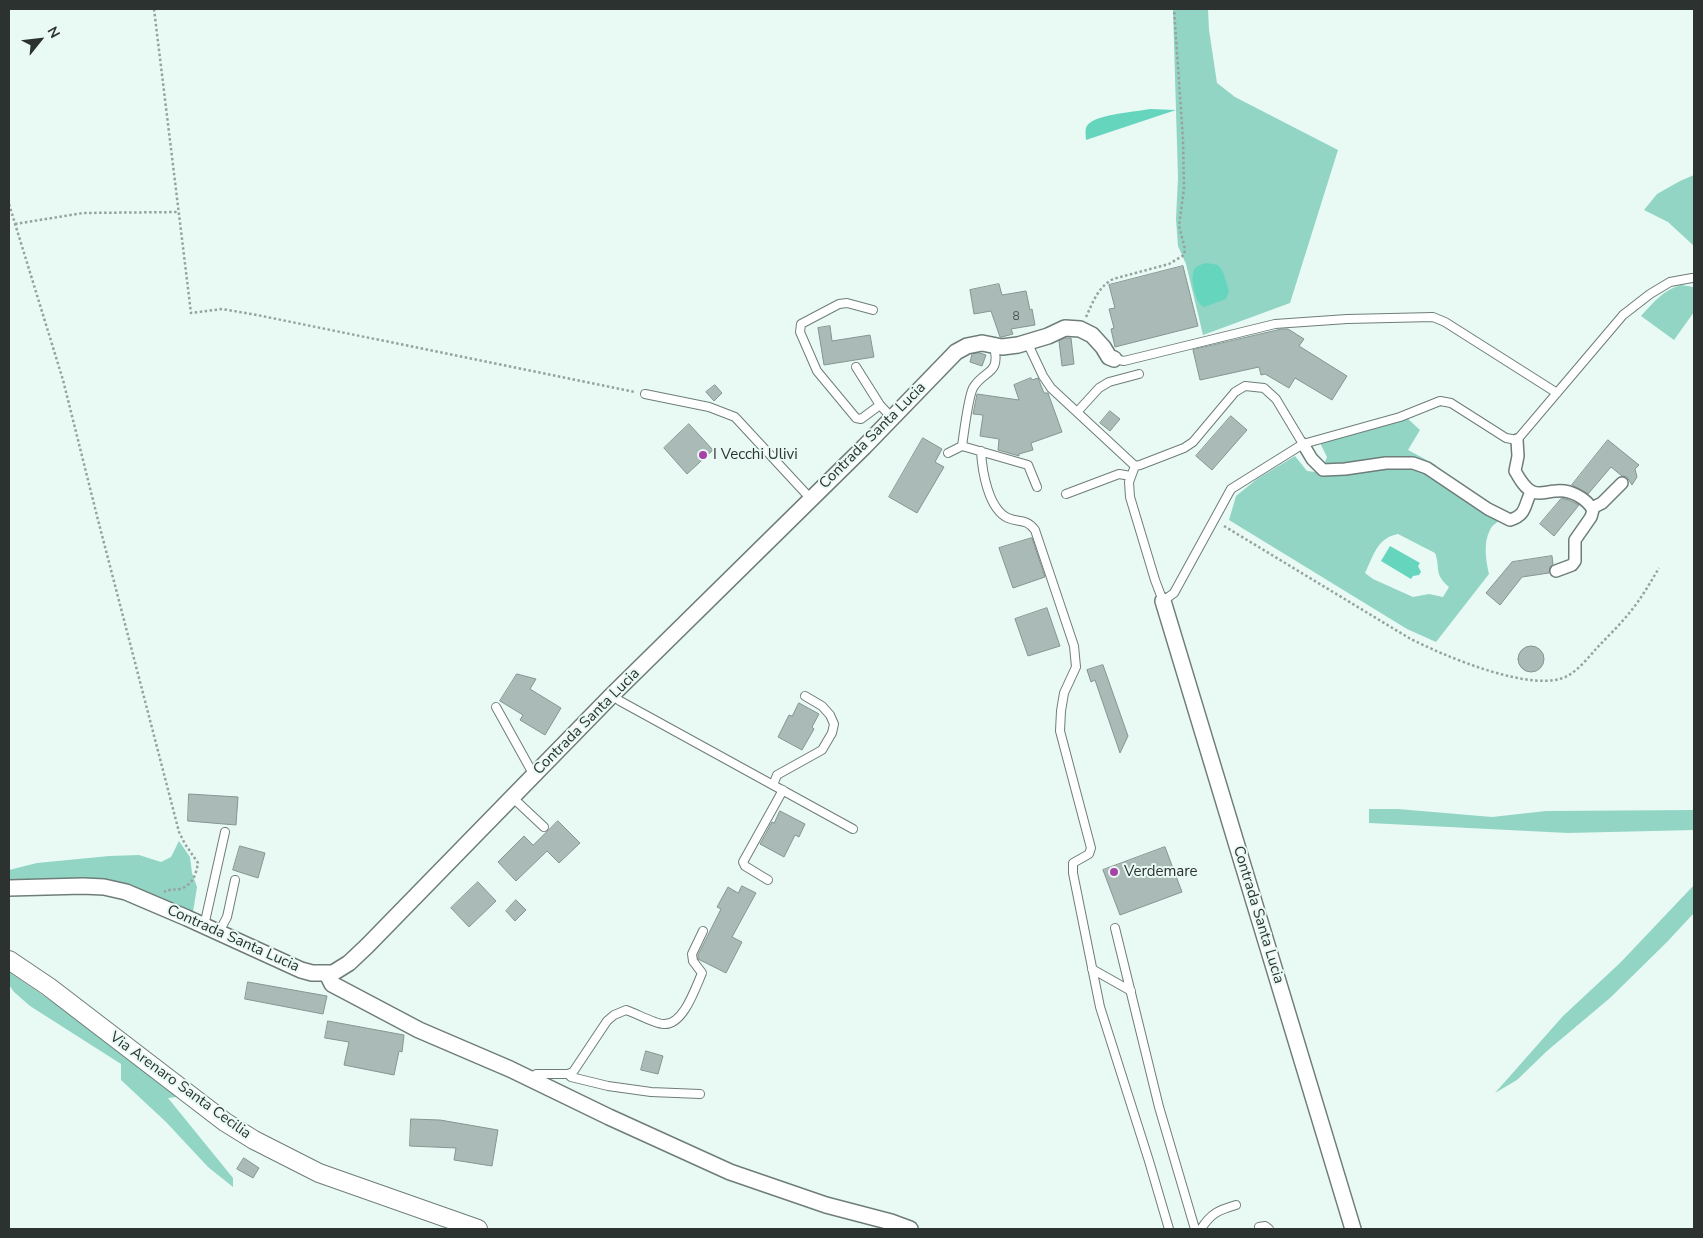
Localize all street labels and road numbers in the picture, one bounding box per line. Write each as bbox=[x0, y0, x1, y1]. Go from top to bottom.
street label: Contrada Santa Lucia bbox=[816, 379, 930, 493]
street label: Contrada Santa Lucia bbox=[530, 665, 644, 779]
street label: Contrada Santa Lucia bbox=[1228, 844, 1288, 986]
street label: Contrada Santa Lucia bbox=[164, 902, 302, 976]
street label: Via Arenaro Santa Cecilia bbox=[106, 1029, 254, 1143]

